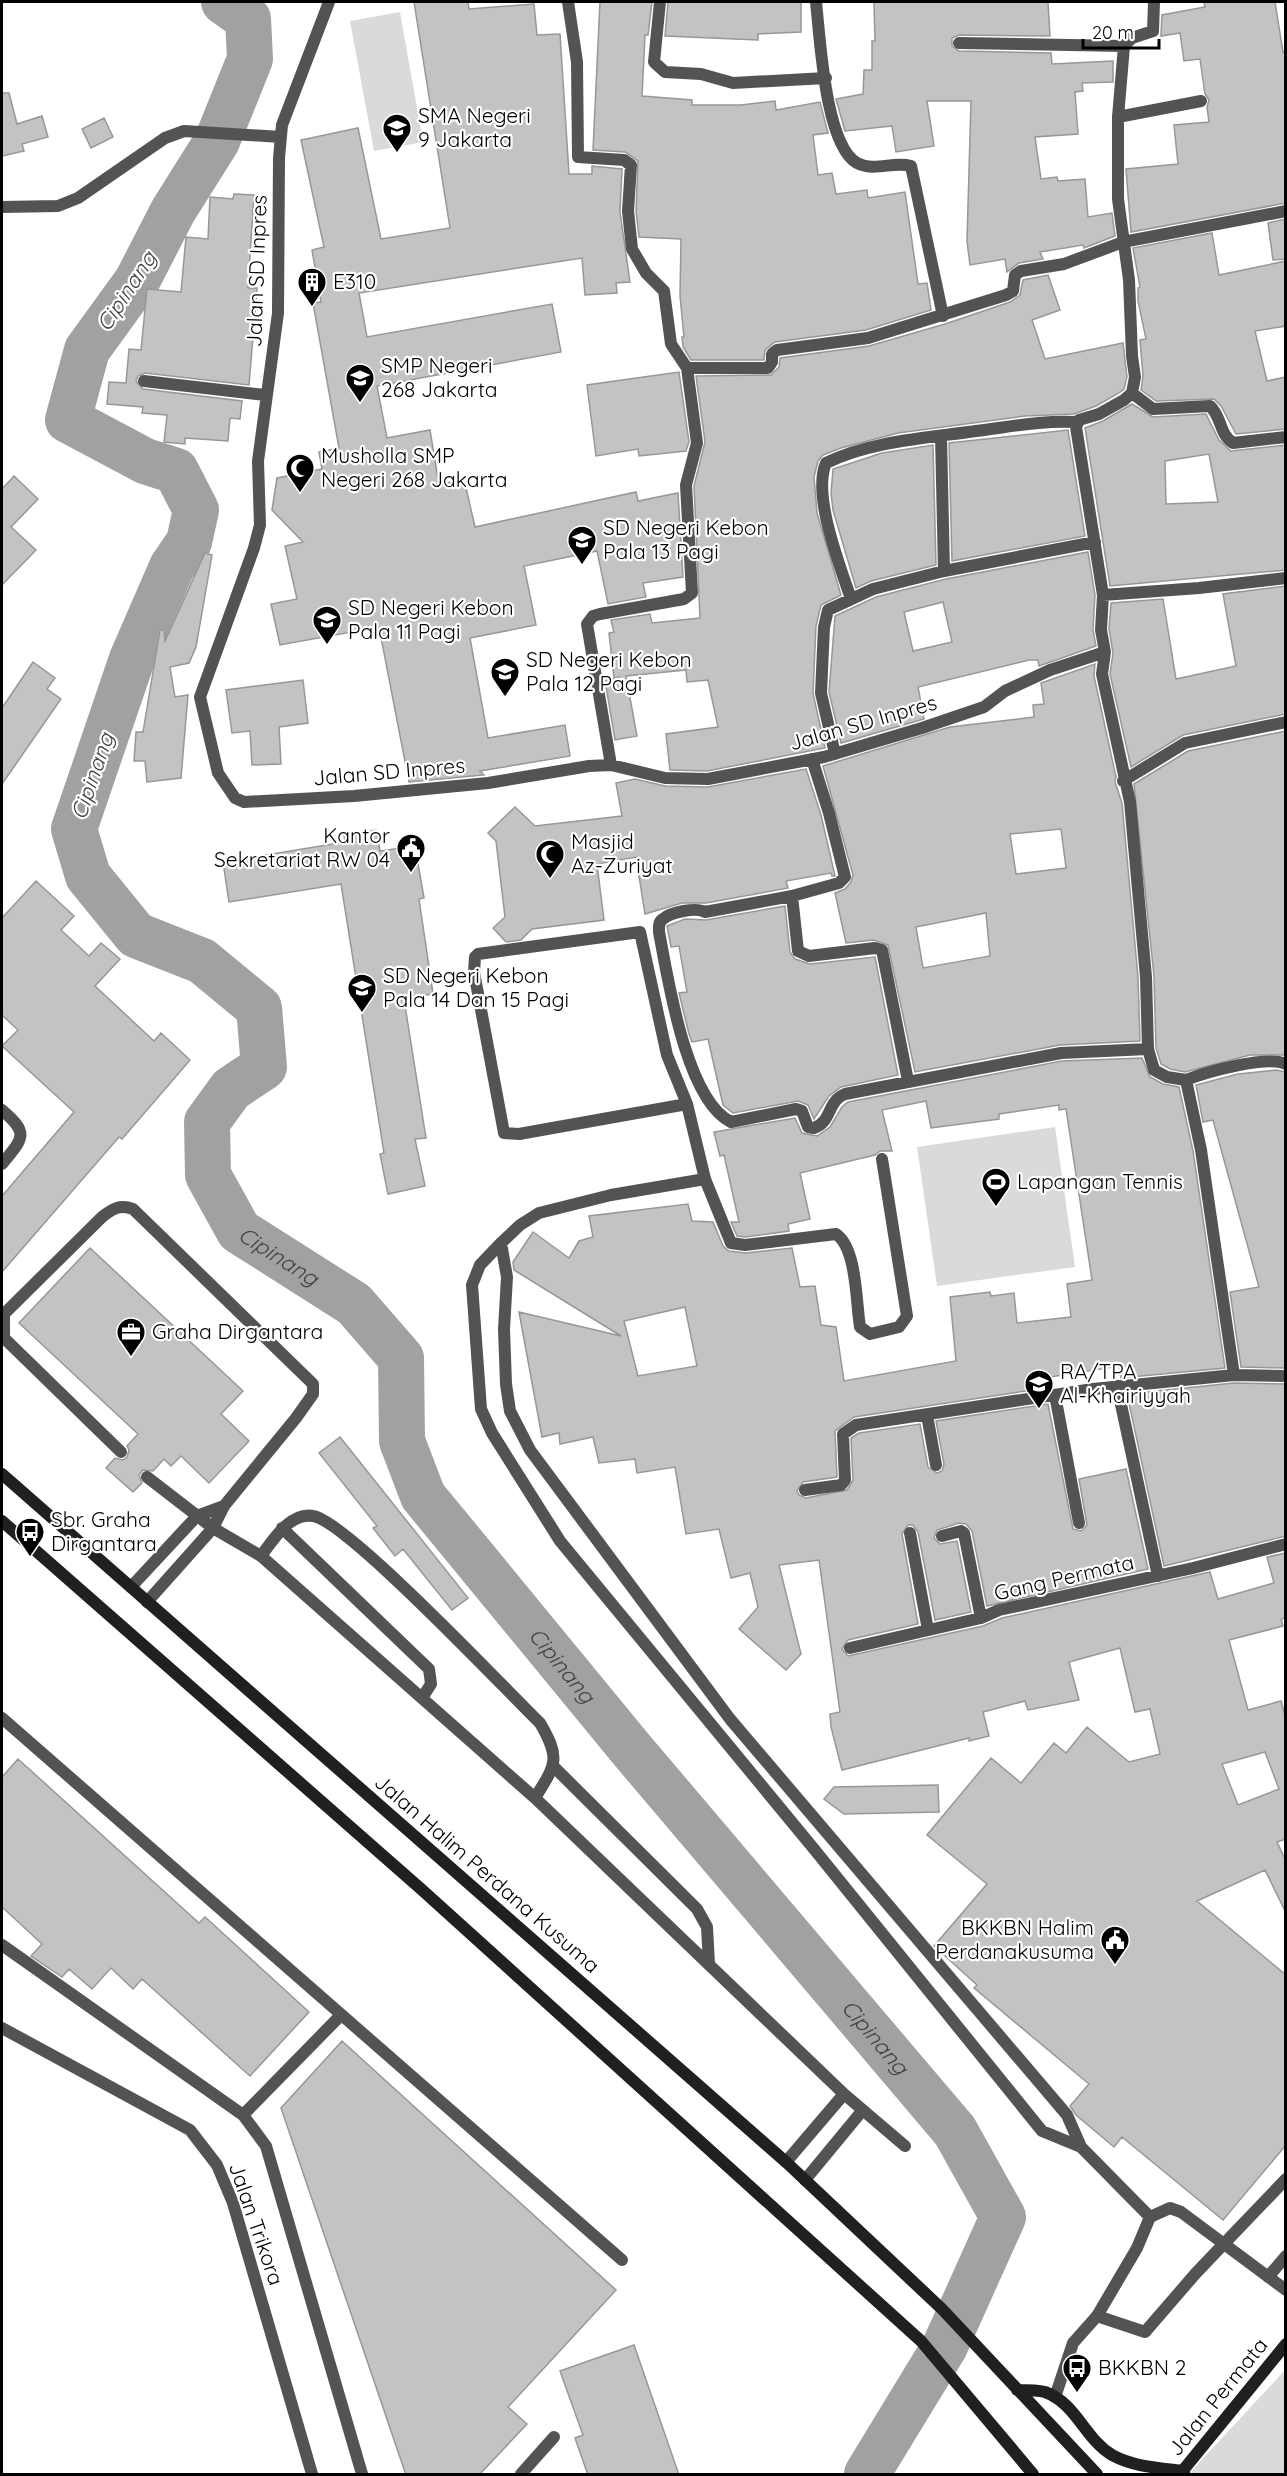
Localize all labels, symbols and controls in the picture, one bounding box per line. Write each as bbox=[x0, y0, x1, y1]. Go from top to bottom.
scale bar bbox=[1083, 12, 1160, 50]
text: 20 m bbox=[1092, 21, 1134, 44]
place label: SMA Negeri 9 Jakarta bbox=[418, 102, 531, 152]
school or university icon: SMA Negeri 9 Jakarta bbox=[381, 112, 413, 154]
street label: Jalan SD Inpres bbox=[240, 194, 272, 347]
water label: Cipinang bbox=[90, 245, 163, 336]
building icon: E310 bbox=[296, 266, 328, 308]
place label: E310 bbox=[333, 268, 376, 294]
place label: SMP Negeri 268 Jakarta bbox=[381, 352, 498, 402]
school or university icon: SMP Negeri 268 Jakarta bbox=[344, 362, 376, 404]
place label: Musholla SMP Negeri 268 Jakarta bbox=[321, 442, 507, 492]
mosque icon: Musholla SMP Negeri 268 Jakarta bbox=[284, 452, 316, 494]
place label: SD Negeri Kebon Pala 13 Pagi bbox=[603, 514, 769, 564]
school or university icon: SD Negeri Kebon Pala 13 Pagi bbox=[566, 524, 598, 566]
place label: SD Negeri Kebon Pala 11 Pagi bbox=[348, 594, 514, 644]
school or university icon: SD Negeri Kebon Pala 11 Pagi bbox=[311, 604, 343, 646]
place label: SD Negeri Kebon Pala 12 Pagi bbox=[526, 646, 692, 696]
school or university icon: SD Negeri Kebon Pala 12 Pagi bbox=[489, 656, 521, 698]
street label: Jalan SD Inpres bbox=[786, 689, 939, 756]
water label: Cipinang bbox=[64, 728, 120, 823]
street label: Jalan SD Inpres bbox=[312, 751, 466, 791]
place label: Kantor Sekretariat RW 04 bbox=[214, 822, 390, 872]
place label: Masjid Az-Zuriyat bbox=[571, 828, 673, 878]
public building icon: Kantor Sekretariat RW 04 bbox=[395, 832, 427, 874]
mosque icon: Masjid Az-Zuriyat bbox=[534, 838, 566, 880]
place label: SD Negeri Kebon Pala 14 Dan 15 Pagi bbox=[383, 962, 569, 1012]
school or university icon: SD Negeri Kebon Pala 14 Dan 15 Pagi bbox=[346, 972, 378, 1014]
sports icon: Lapangan Tennis bbox=[980, 1166, 1012, 1208]
place label: Lapangan Tennis bbox=[1017, 1168, 1183, 1194]
water label: Cipinang bbox=[233, 1220, 325, 1293]
office icon: Graha Dirgantara bbox=[115, 1316, 147, 1358]
place label: Graha Dirgantara bbox=[152, 1318, 323, 1344]
place label: RA/TPA Al-Khairiyyah bbox=[1060, 1358, 1191, 1408]
school or university icon: RA/TPA Al-Khairiyyah bbox=[1023, 1368, 1055, 1410]
place label: Sbr. Graha Dirgantara bbox=[51, 1506, 157, 1556]
bus stop icon: Sbr. Graha Dirgantara bbox=[14, 1516, 46, 1558]
street label: Gang Permata bbox=[991, 1548, 1136, 1606]
water label: Cipinang bbox=[523, 1622, 602, 1710]
street label: Jalan Halim Perdana Kusuma bbox=[370, 1768, 605, 1978]
place label: BKKBN Halim Perdanakusuma bbox=[935, 1914, 1094, 1964]
public building icon: BKKBN Halim Perdanakusuma bbox=[1099, 1924, 1131, 1966]
water label: Cipinang bbox=[836, 1994, 916, 2081]
street label: Jalan Trikora bbox=[224, 2159, 290, 2289]
street label: Jalan Permata bbox=[1162, 2332, 1273, 2461]
bus stop icon: BKKBN 2 bbox=[1061, 2352, 1093, 2394]
place label: BKKBN 2 bbox=[1098, 2354, 1186, 2380]

